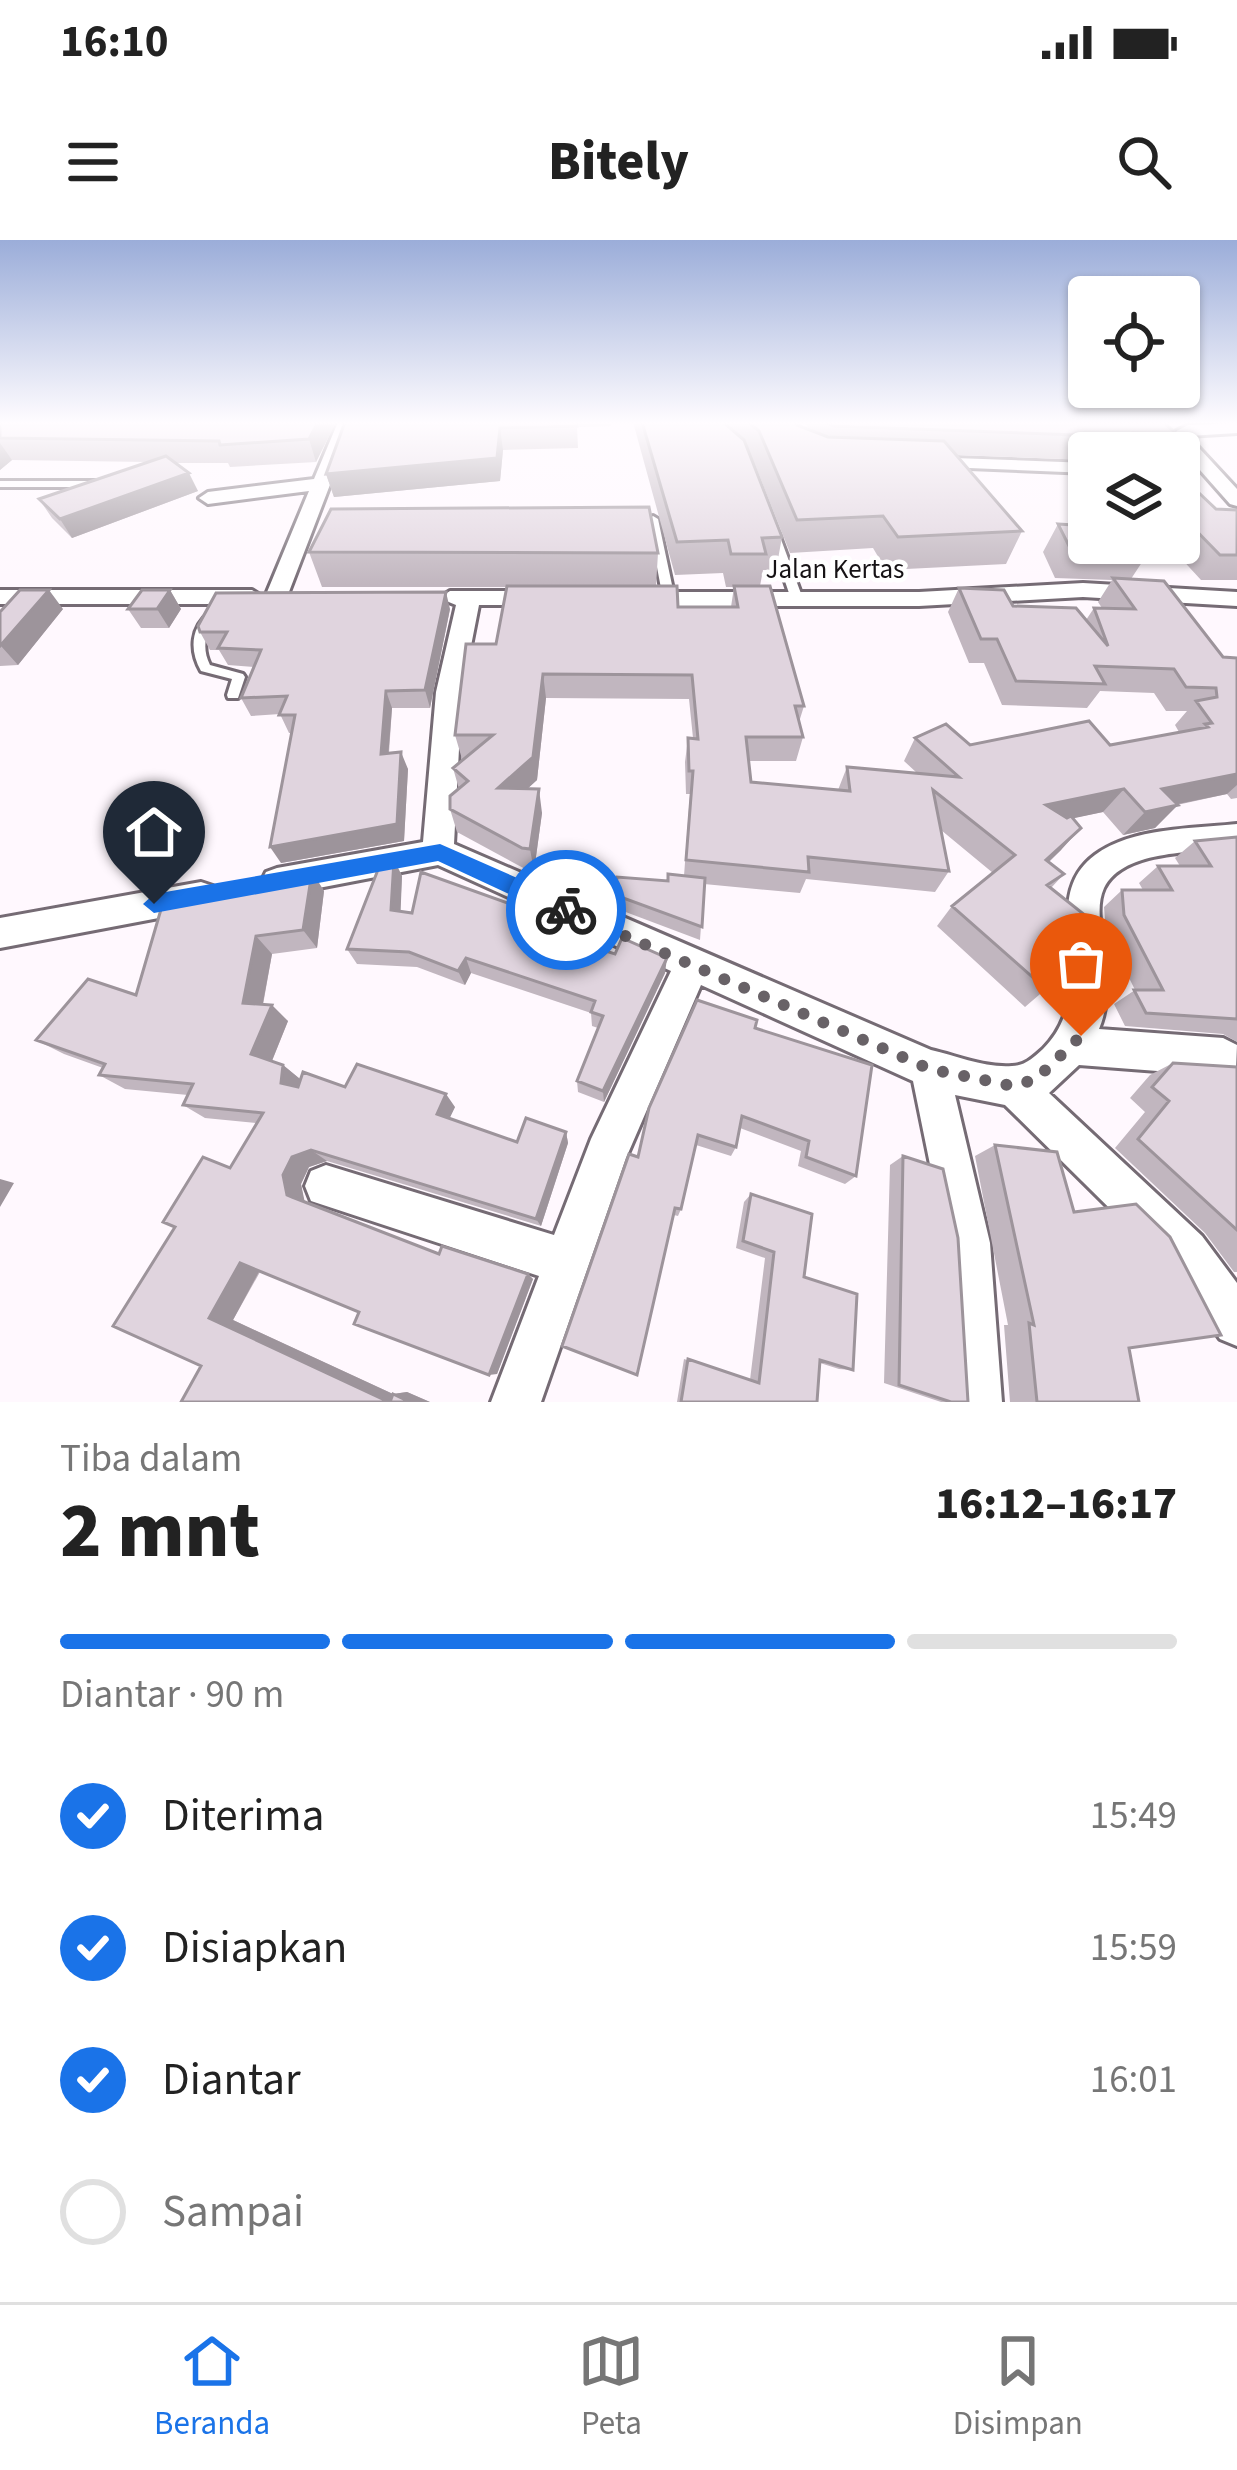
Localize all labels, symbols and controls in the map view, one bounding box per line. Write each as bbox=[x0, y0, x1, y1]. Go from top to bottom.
text: 16:10 bbox=[60, 10, 169, 74]
text: Bitely bbox=[548, 124, 689, 201]
icon: menu bbox=[60, 129, 126, 195]
icon: search bbox=[1111, 129, 1177, 195]
map controls bbox=[1068, 276, 1200, 564]
button: locate bbox=[1068, 276, 1200, 408]
button: layers bbox=[1068, 432, 1200, 564]
street label: Jalan Kertas bbox=[766, 550, 904, 589]
pin bbox=[103, 781, 205, 904]
icon: home bbox=[121, 799, 187, 865]
courier bbox=[506, 850, 626, 970]
icon: bike bbox=[533, 877, 599, 943]
pin bbox=[1030, 913, 1132, 1036]
icon: bag bbox=[1048, 931, 1114, 997]
text: Tiba dalam bbox=[60, 1431, 242, 1487]
text: 16:12–16:17 bbox=[935, 1472, 1177, 1536]
text: 2 mnt bbox=[60, 1476, 260, 1587]
text: Diantar · 90 m bbox=[60, 1667, 284, 1723]
icon: check bbox=[60, 1783, 126, 1849]
text: Diterima bbox=[162, 1784, 324, 1848]
text: 15:49 bbox=[1090, 1788, 1177, 1844]
icon: check bbox=[60, 1915, 126, 1981]
text: Disiapkan bbox=[162, 1916, 347, 1980]
text: 15:59 bbox=[1090, 1920, 1177, 1976]
icon: check bbox=[60, 2047, 126, 2113]
text: Diantar bbox=[162, 2048, 301, 2112]
text: 16:01 bbox=[1090, 2052, 1177, 2108]
text: Sampai bbox=[162, 2180, 304, 2244]
tab: Beranda bbox=[154, 2328, 270, 2447]
tab: Peta bbox=[578, 2328, 644, 2447]
tab: Disimpan bbox=[953, 2328, 1083, 2447]

